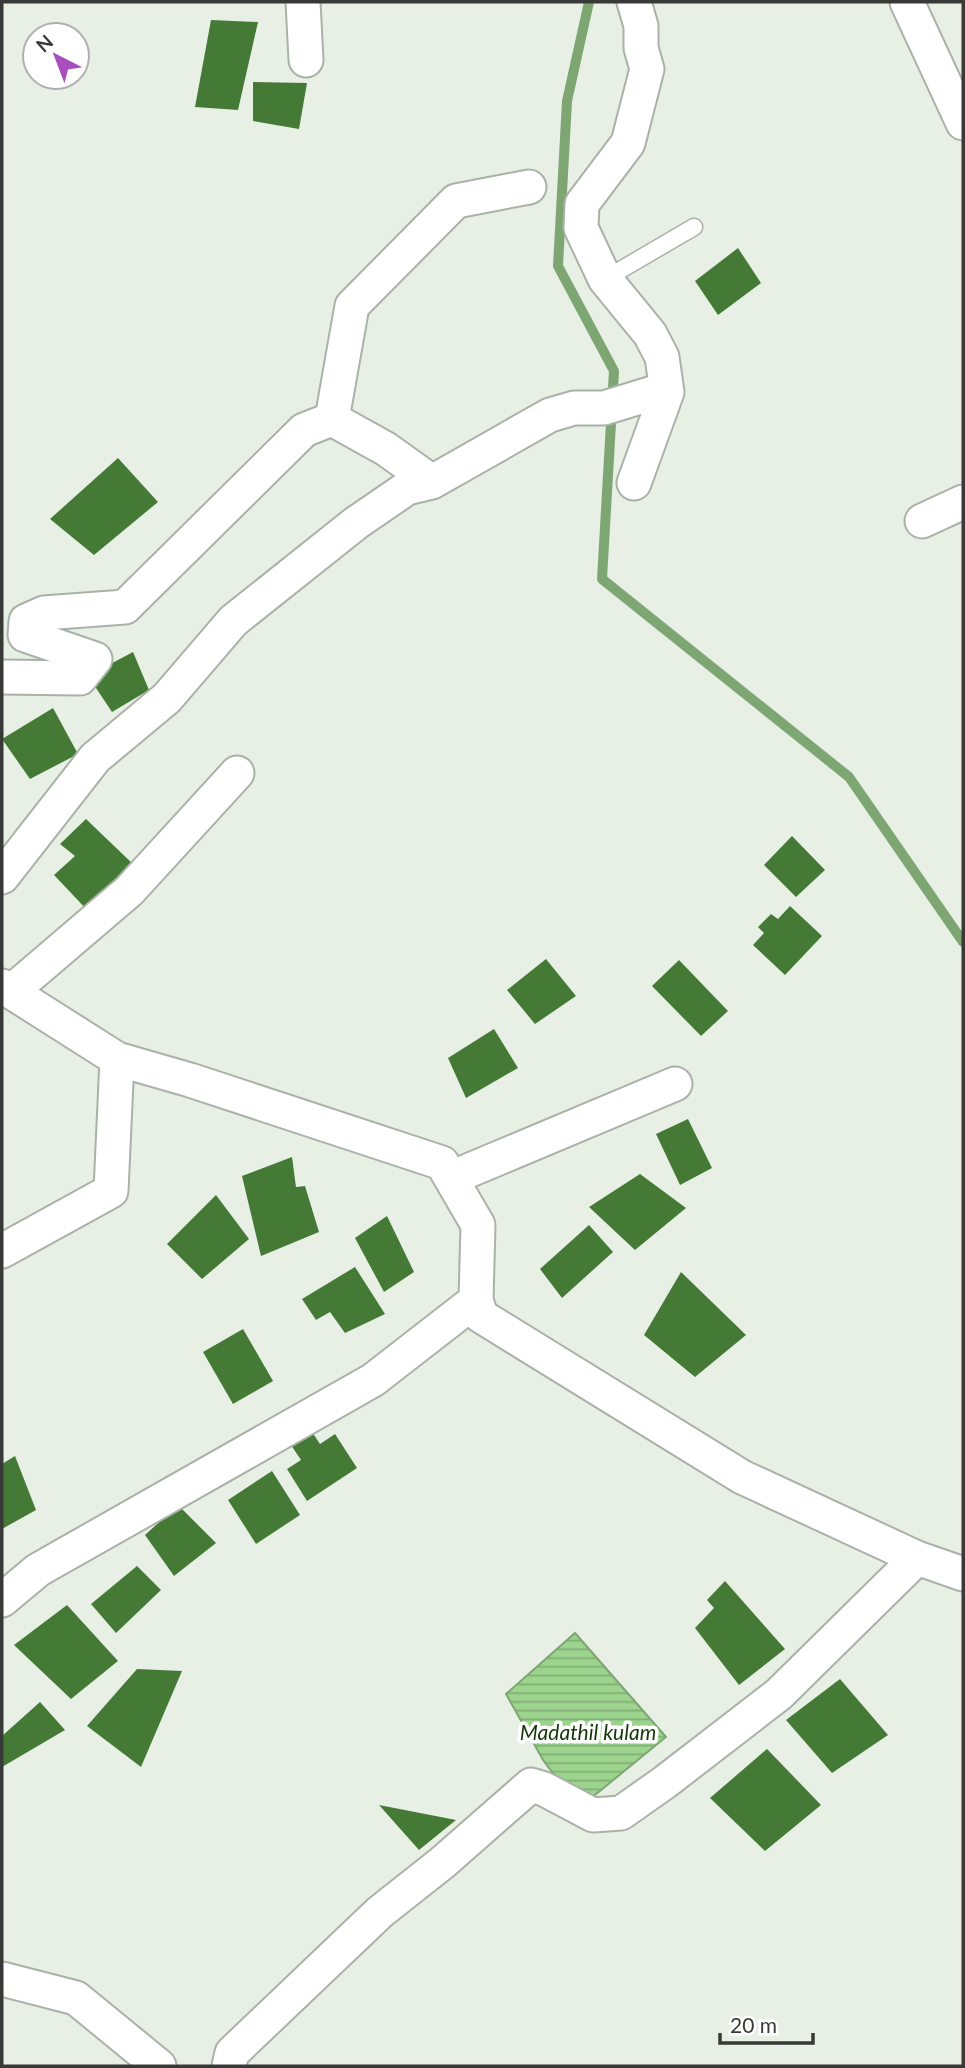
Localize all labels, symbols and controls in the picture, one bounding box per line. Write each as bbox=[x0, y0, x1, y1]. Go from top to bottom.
north arrow bbox=[21, 21, 91, 91]
text: N bbox=[31, 30, 57, 56]
water label: Madathil kulam bbox=[520, 1719, 656, 1744]
scale bar bbox=[720, 2002, 813, 2046]
text: 20 m bbox=[730, 2012, 777, 2037]

